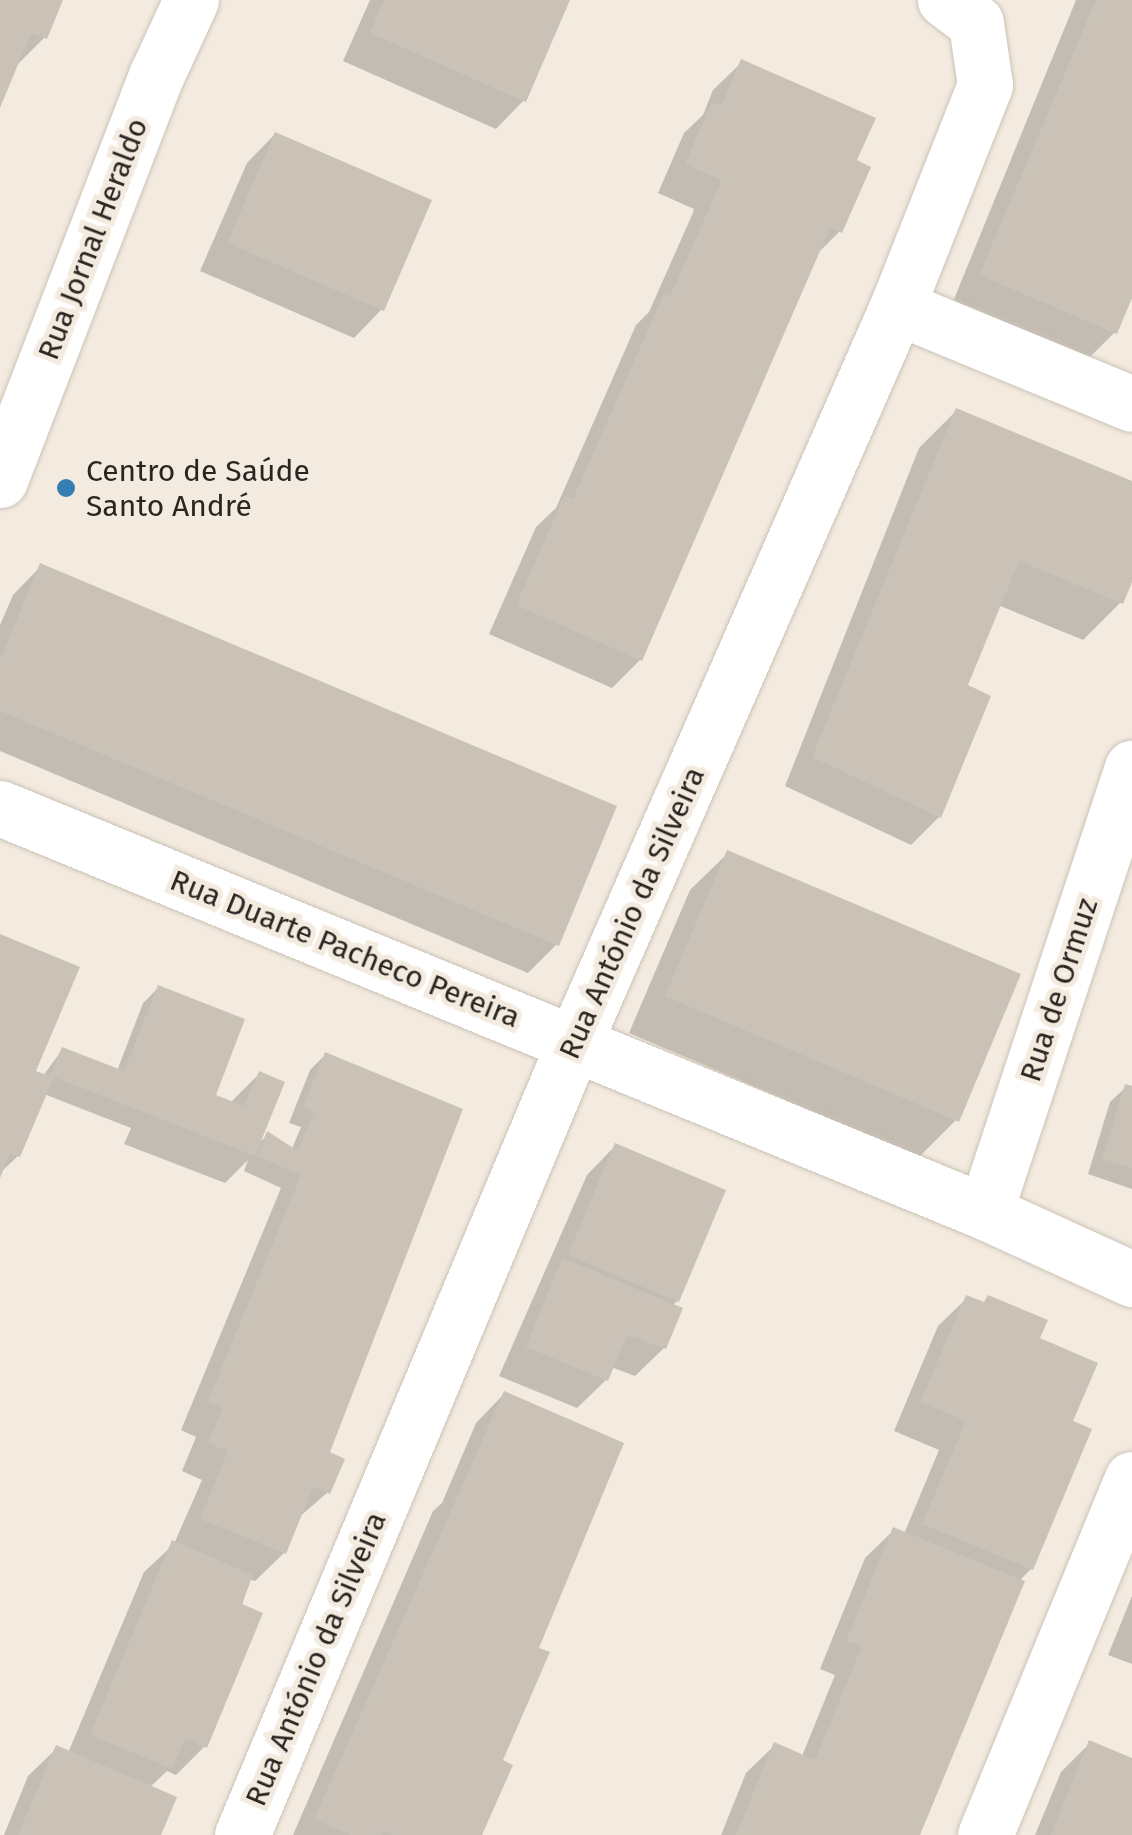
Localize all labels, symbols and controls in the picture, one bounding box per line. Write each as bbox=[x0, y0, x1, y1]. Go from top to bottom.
street label: Rua Jornal Heraldo bbox=[30, 113, 156, 365]
place label: Centro de Saúde Santo André bbox=[86, 453, 310, 524]
marker: Centro de Saúde Santo André bbox=[55, 477, 77, 499]
street label: Rua António da Silveira bbox=[551, 761, 713, 1065]
street label: Rua Duarte Pacheco Pereira bbox=[165, 862, 525, 1036]
street label: Rua de Ormuz bbox=[1012, 894, 1106, 1086]
street label: Rua António da Silveira bbox=[238, 1507, 394, 1811]

